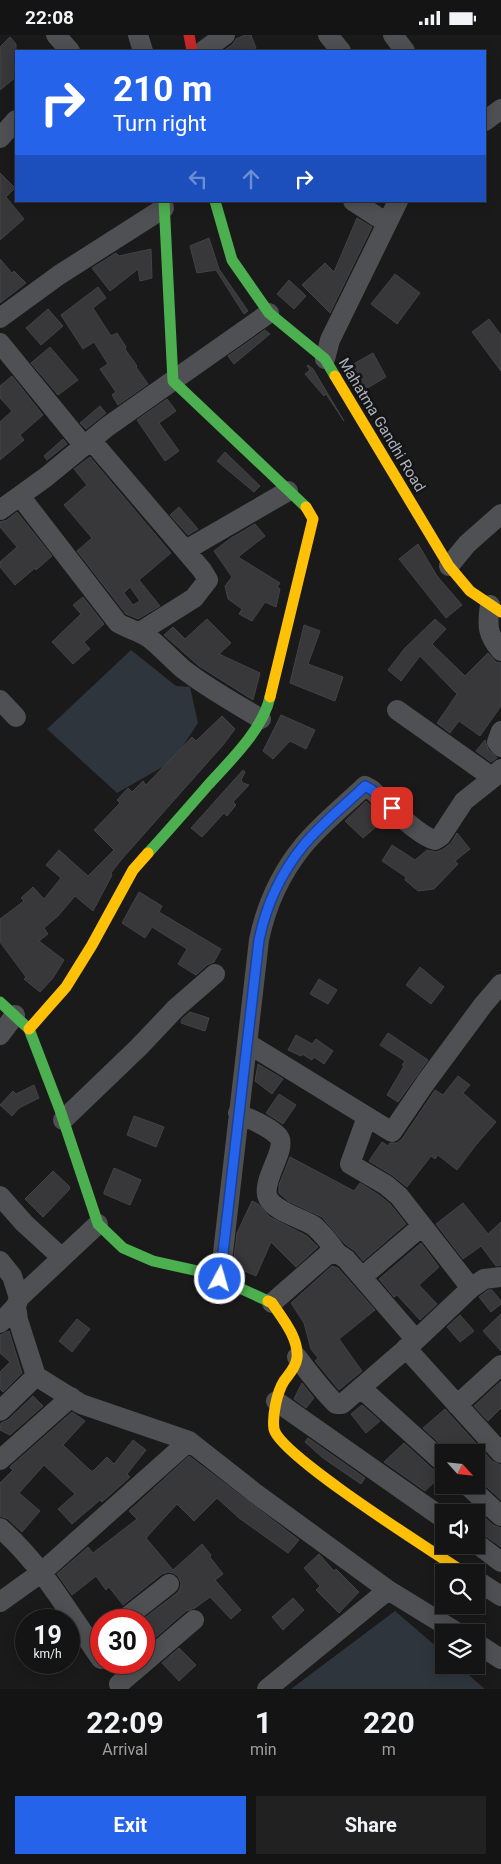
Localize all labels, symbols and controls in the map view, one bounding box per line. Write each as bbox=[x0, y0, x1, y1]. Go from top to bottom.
text: 22:08 bbox=[25, 6, 74, 29]
text: 210 m bbox=[113, 69, 212, 110]
icon: right bbox=[30, 70, 95, 135]
text: Turn right bbox=[113, 111, 207, 136]
icon: left bbox=[184, 165, 212, 193]
icon: ahead bbox=[237, 165, 265, 193]
icon: right bbox=[290, 165, 318, 193]
street label: Mahatma Gandhi Road bbox=[335, 355, 429, 495]
pin bbox=[371, 787, 413, 829]
icon: arrive bbox=[378, 794, 406, 822]
position arrow bbox=[193, 1252, 245, 1304]
north arrow bbox=[435, 1444, 485, 1494]
map controls bbox=[435, 1444, 485, 1674]
button: sound bbox=[435, 1504, 485, 1554]
button: search bbox=[435, 1564, 485, 1614]
speed limit sign: 30 bbox=[90, 1609, 155, 1674]
text: 19 bbox=[33, 1621, 62, 1650]
button: layers bbox=[435, 1624, 485, 1674]
text: km/h bbox=[33, 1647, 62, 1661]
text: 22:09 bbox=[86, 1705, 164, 1740]
text: 1 bbox=[255, 1705, 272, 1740]
text: 220 bbox=[363, 1705, 415, 1740]
text: Arrival bbox=[102, 1740, 148, 1759]
text: min bbox=[250, 1740, 277, 1759]
text: m bbox=[382, 1740, 396, 1759]
button: Exit bbox=[15, 1796, 246, 1854]
button: Share bbox=[256, 1796, 486, 1854]

